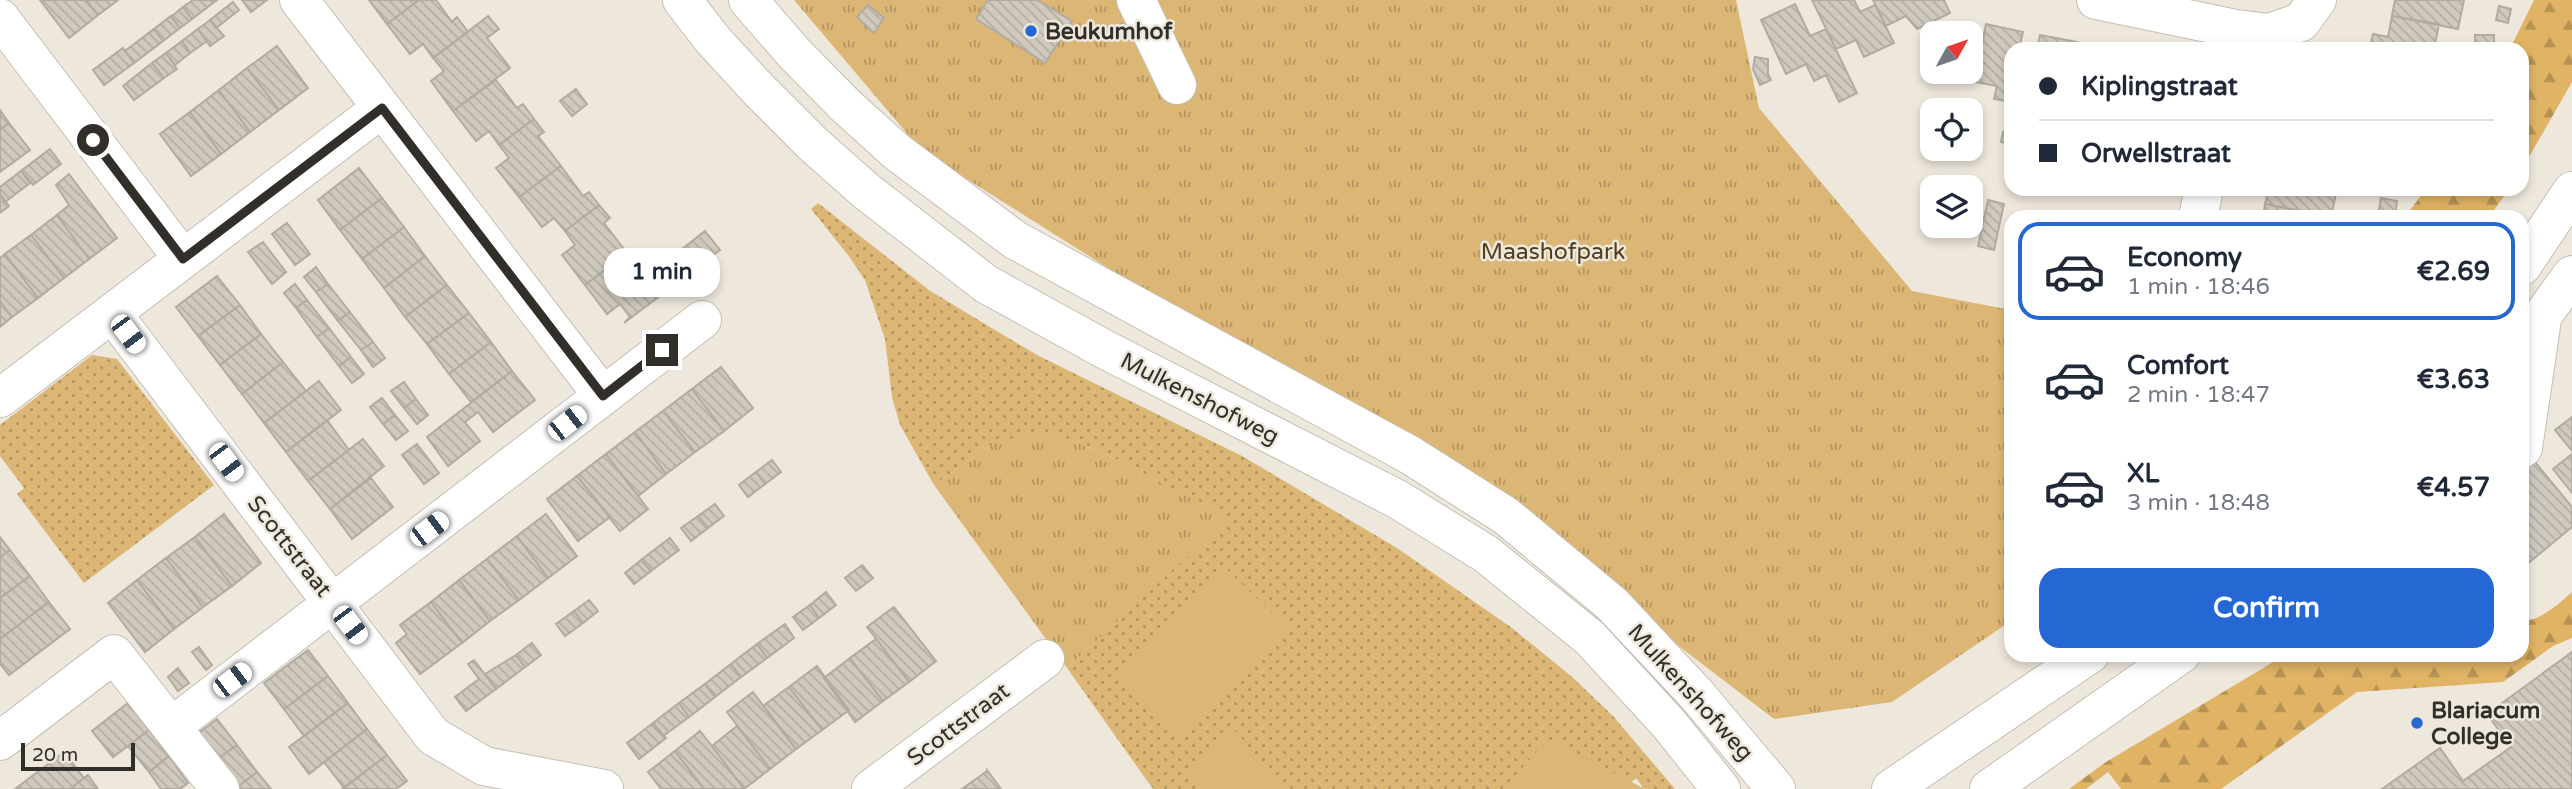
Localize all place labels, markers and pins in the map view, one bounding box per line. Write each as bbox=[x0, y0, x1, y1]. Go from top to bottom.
place label: Beukumhof bbox=[1045, 18, 1173, 46]
marker: Beukumhof bbox=[1023, 23, 1039, 39]
place label: Blariacum College bbox=[2431, 697, 2540, 751]
marker: Blariacum College bbox=[2409, 715, 2425, 731]

